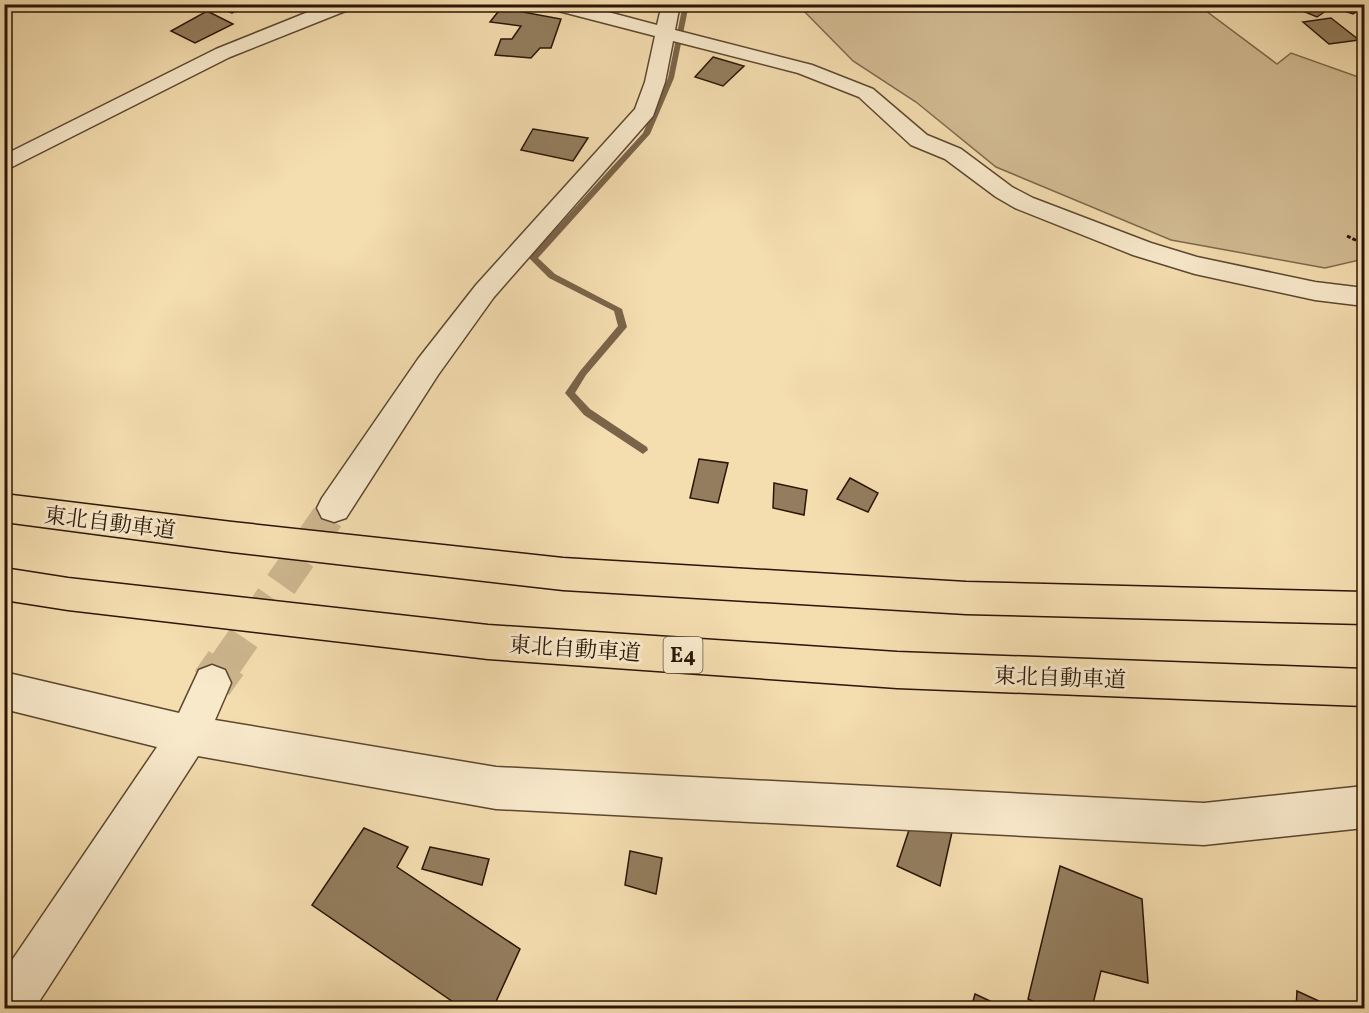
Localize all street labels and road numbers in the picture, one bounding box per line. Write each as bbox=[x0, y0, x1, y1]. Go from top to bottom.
street label: 東北自動車道 bbox=[42, 501, 177, 548]
street label: 東北自動車道 bbox=[508, 630, 642, 671]
road number: E4 bbox=[664, 637, 702, 673]
street label: 東北自動車道 bbox=[993, 662, 1126, 697]

